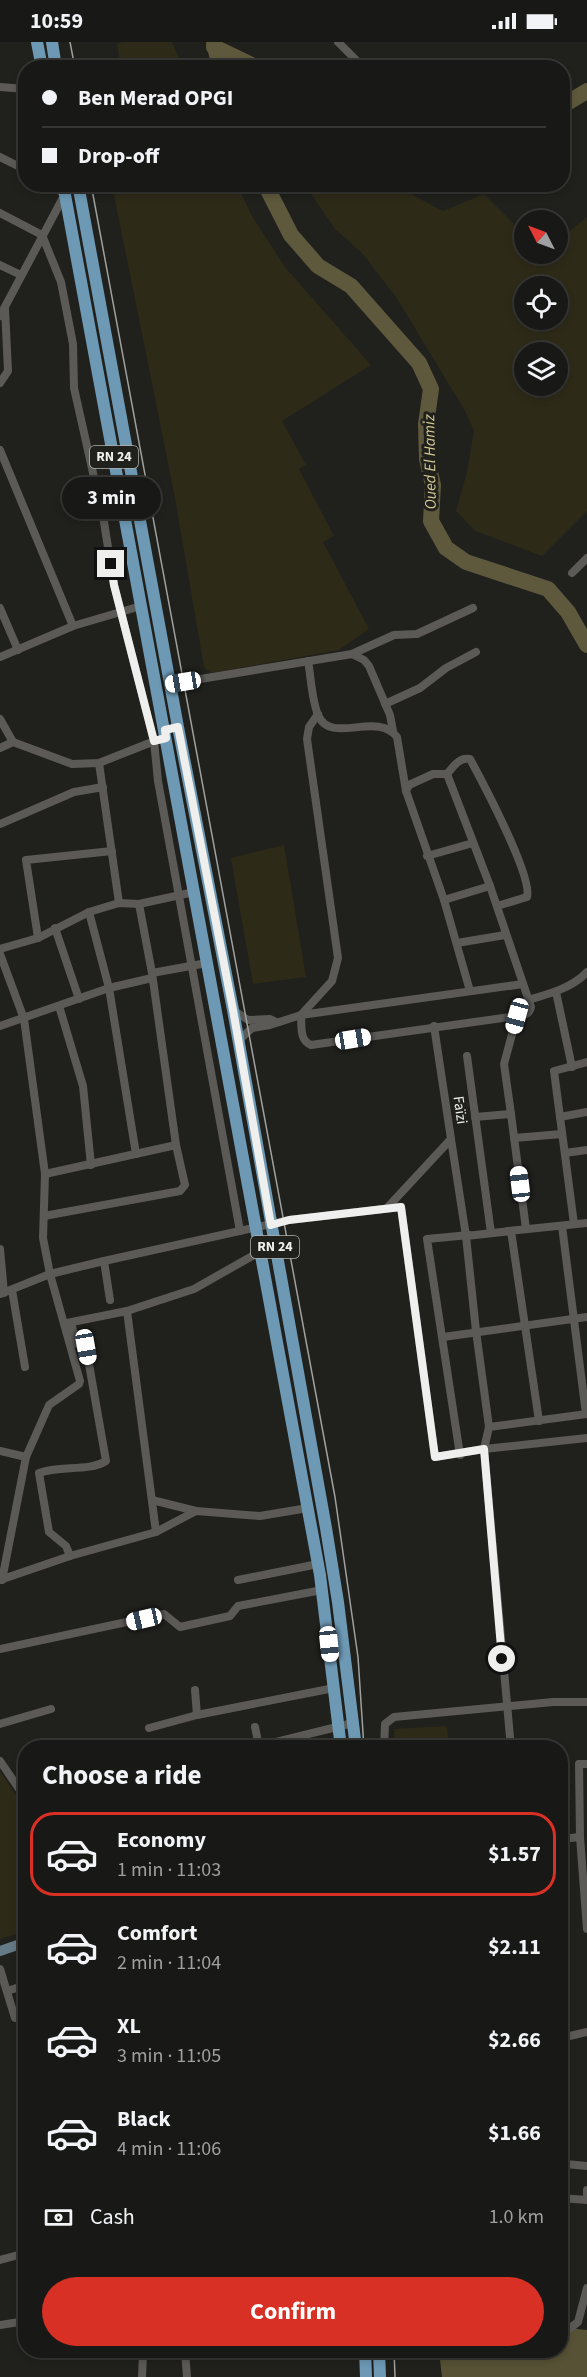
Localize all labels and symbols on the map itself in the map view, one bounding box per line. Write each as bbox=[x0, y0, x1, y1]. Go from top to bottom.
north arrow bbox=[514, 210, 568, 264]
water label: Oued El Hamiz bbox=[418, 414, 442, 510]
road number: RN 24 bbox=[90, 446, 138, 468]
callout: 3 min bbox=[62, 477, 160, 519]
route end bbox=[97, 550, 124, 577]
car bbox=[164, 670, 202, 694]
car bbox=[504, 996, 530, 1036]
car bbox=[334, 1027, 372, 1051]
street label: Faïzi bbox=[448, 1095, 472, 1125]
car bbox=[509, 1165, 531, 1203]
road number: RN 24 bbox=[251, 1236, 299, 1258]
car bbox=[74, 1328, 98, 1366]
car bbox=[124, 1606, 164, 1632]
car bbox=[318, 1625, 340, 1663]
route start bbox=[488, 1645, 515, 1672]

